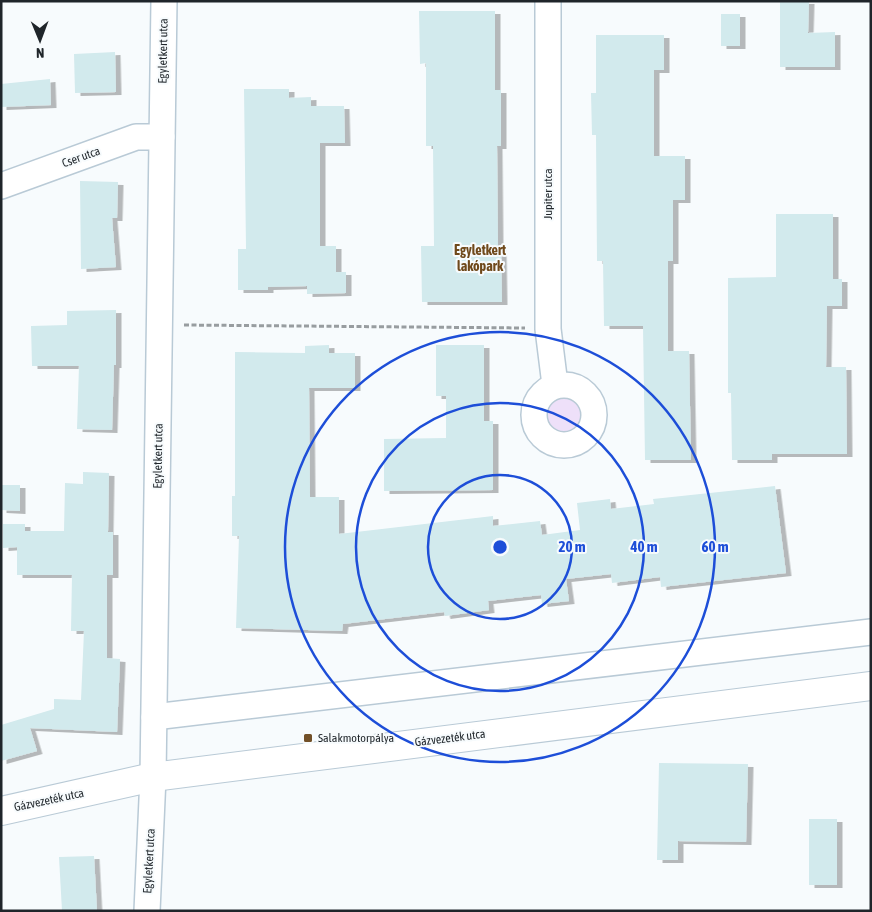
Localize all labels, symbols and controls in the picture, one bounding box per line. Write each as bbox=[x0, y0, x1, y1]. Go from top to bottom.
north arrow bbox=[15, 15, 65, 65]
street label: Egyletkert utca bbox=[155, 18, 171, 84]
text: N bbox=[36, 45, 44, 61]
street label: Cser utca bbox=[60, 144, 102, 170]
street label: Jupiter utca bbox=[541, 168, 555, 220]
district label: Egyletkert lakópark bbox=[454, 242, 506, 274]
street label: Egyletkert utca bbox=[150, 423, 166, 489]
centre of rings bbox=[491, 538, 509, 556]
text: 20 m bbox=[559, 538, 586, 555]
text: 40 m bbox=[630, 538, 658, 555]
text: 60 m bbox=[702, 538, 729, 555]
street label: Gázvezeték utca bbox=[414, 727, 486, 749]
place label: Salakmotorpálya bbox=[318, 731, 394, 745]
marker: Salakmotorpálya bbox=[302, 732, 314, 744]
street label: Gázvezeték utca bbox=[13, 786, 85, 814]
street label: Egyletkert utca bbox=[140, 828, 158, 894]

